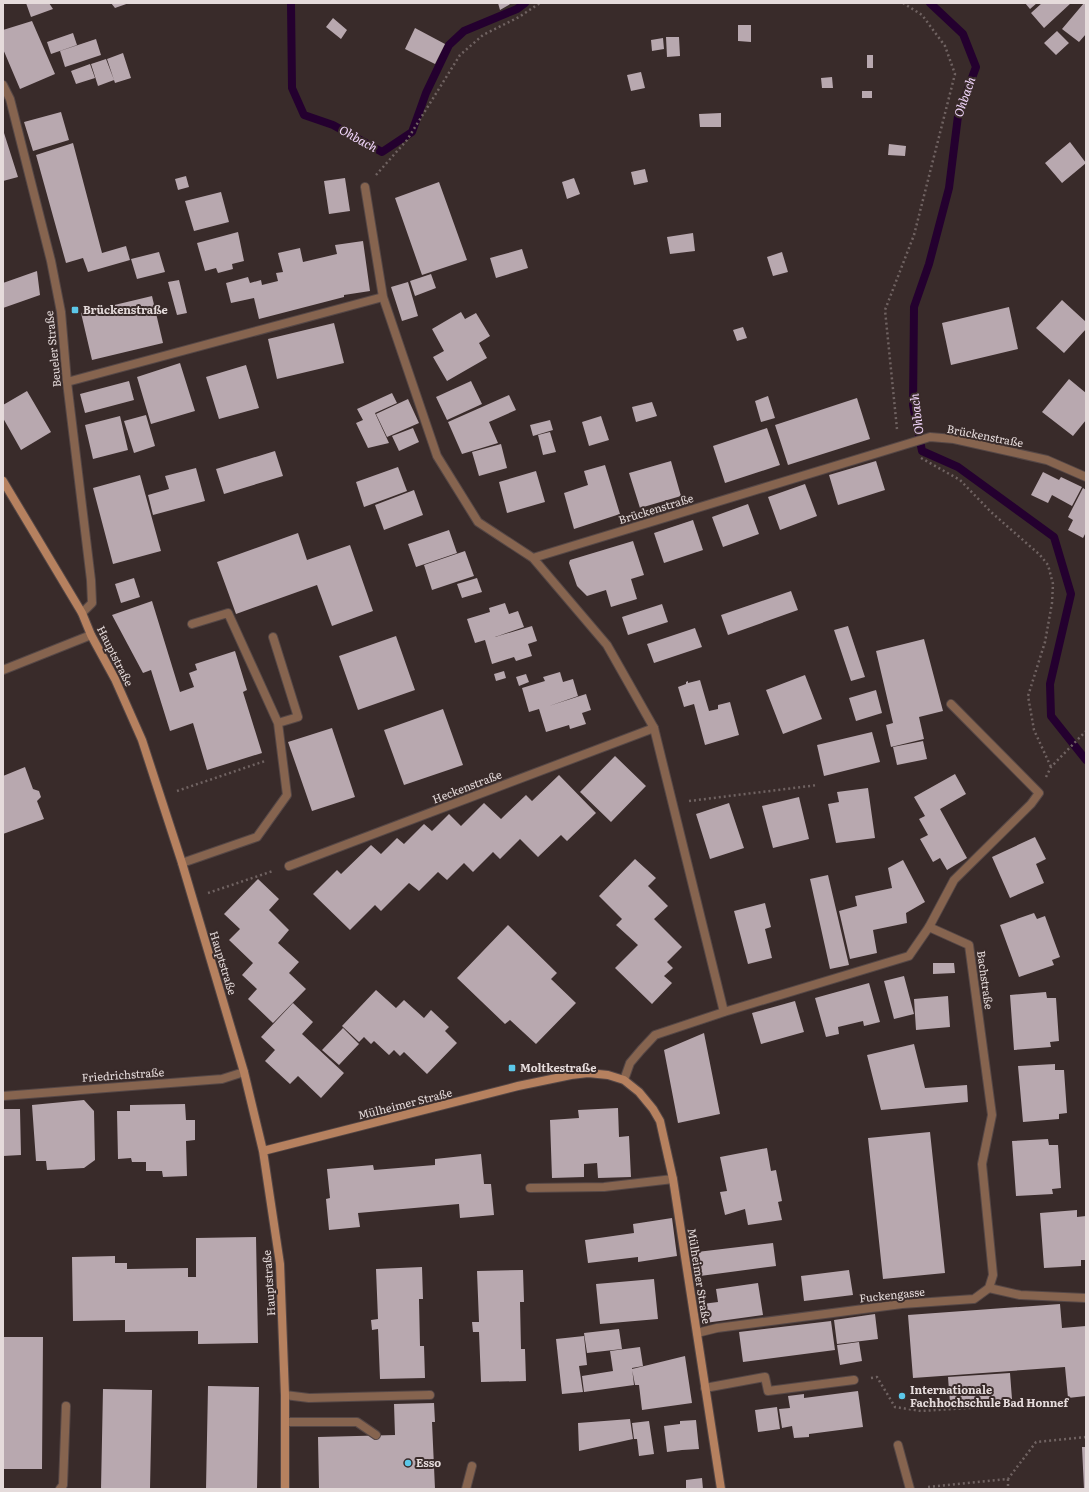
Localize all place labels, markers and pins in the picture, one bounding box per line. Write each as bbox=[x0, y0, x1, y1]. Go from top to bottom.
place label: Brückenstraße bbox=[83, 301, 168, 317]
marker: Brückenstraße bbox=[70, 305, 80, 315]
place label: Moltkestraße bbox=[520, 1059, 597, 1075]
marker: Moltkestraße bbox=[507, 1063, 517, 1073]
place label: Internationale Fachhochschule Bad Honnef bbox=[910, 1381, 1070, 1410]
marker: Internationale Fachhochschule Bad Honnef bbox=[897, 1391, 907, 1401]
place label: Esso bbox=[416, 1454, 441, 1470]
marker: Esso bbox=[403, 1458, 413, 1468]

